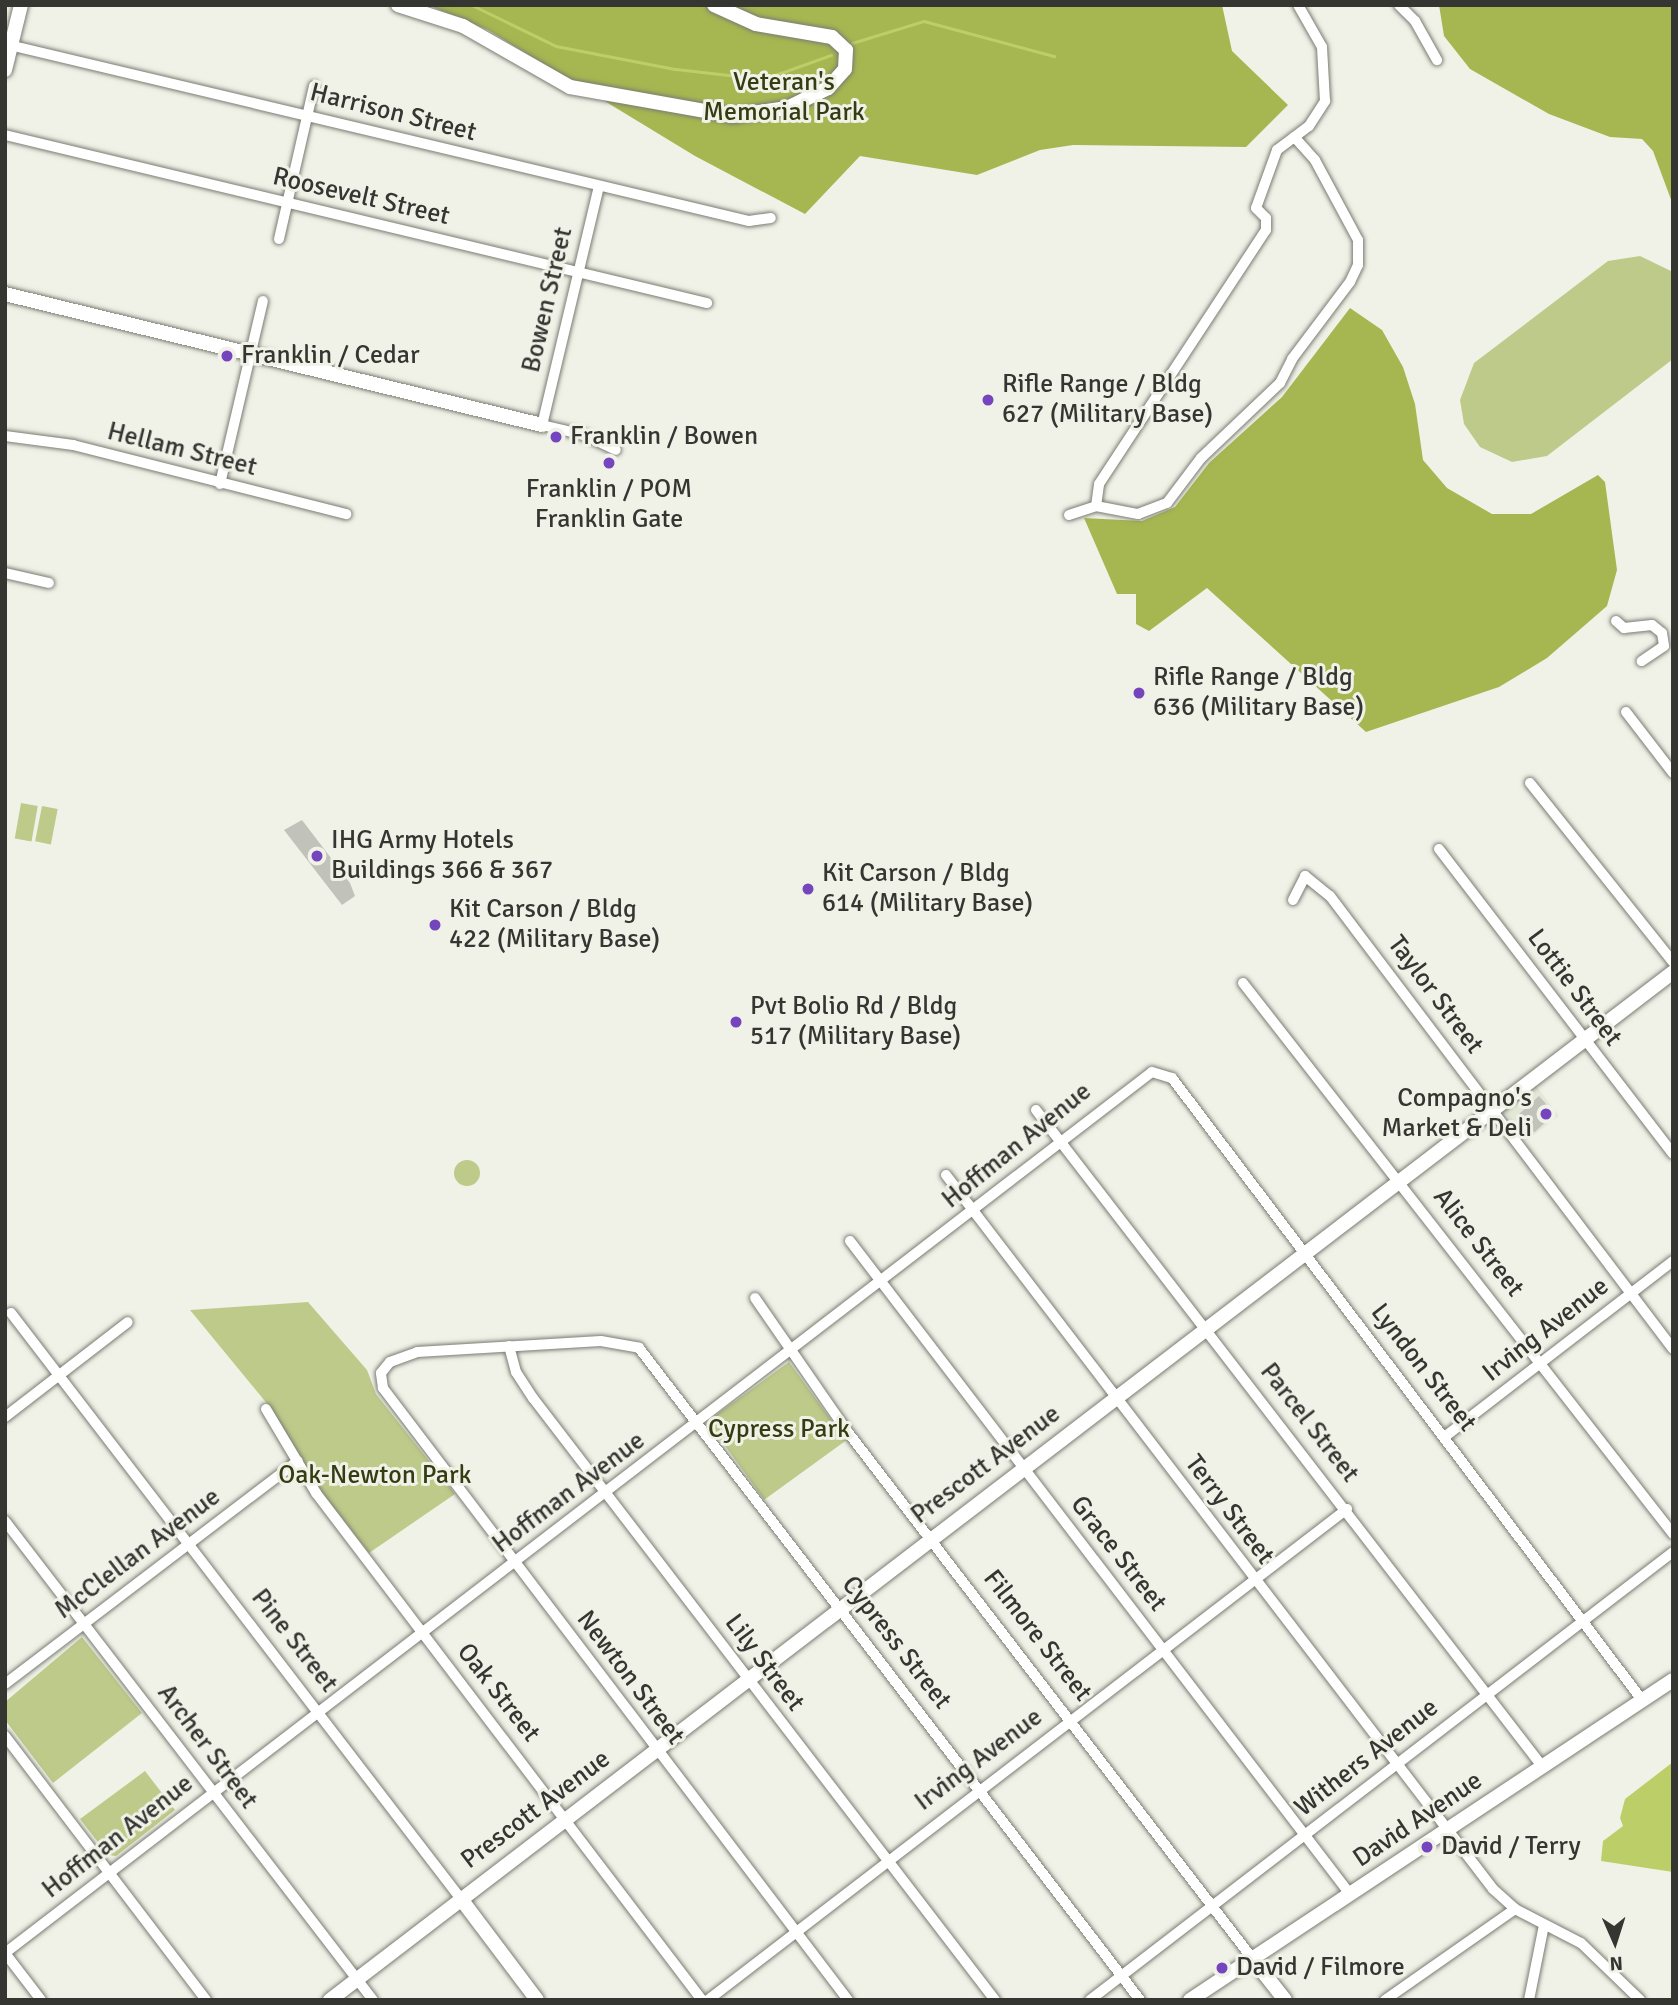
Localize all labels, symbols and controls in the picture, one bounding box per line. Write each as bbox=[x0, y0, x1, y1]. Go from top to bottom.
park label: Veteran's Memorial Park bbox=[703, 67, 865, 128]
street label: Harrison Street bbox=[307, 77, 479, 149]
street label: Roosevelt Street bbox=[269, 161, 453, 233]
street label: Bowen Street bbox=[516, 224, 580, 376]
place label: Franklin / Cedar bbox=[241, 340, 420, 372]
marker: Franklin / Cedar bbox=[219, 348, 235, 364]
place label: Rifle Range / Bldg 627 (Military Base) bbox=[1002, 369, 1213, 430]
marker: Rifle Range / Bldg 627 (Military Base) bbox=[980, 392, 996, 408]
street label: Hellam Street bbox=[104, 416, 260, 484]
place label: Franklin / Bowen bbox=[570, 421, 758, 453]
marker: Franklin / Bowen bbox=[548, 429, 564, 445]
marker: Franklin / POM Franklin Gate bbox=[601, 455, 617, 471]
place label: Franklin / POM Franklin Gate bbox=[526, 474, 692, 536]
place label: Rifle Range / Bldg 636 (Military Base) bbox=[1153, 662, 1364, 724]
marker: Rifle Range / Bldg 636 (Military Base) bbox=[1131, 685, 1147, 701]
place label: IHG Army Hotels Buildings 366 & 367 bbox=[331, 825, 553, 886]
marker: IHG Army Hotels Buildings 366 & 367 bbox=[309, 848, 325, 864]
place label: Kit Carson / Bldg 614 (Military Base) bbox=[822, 858, 1033, 920]
marker: Kit Carson / Bldg 614 (Military Base) bbox=[800, 881, 816, 897]
place label: Kit Carson / Bldg 422 (Military Base) bbox=[449, 894, 660, 956]
marker: Kit Carson / Bldg 422 (Military Base) bbox=[427, 917, 443, 933]
street label: Lottie Street bbox=[1520, 923, 1628, 1053]
street label: Taylor Street bbox=[1380, 930, 1490, 1060]
place label: Pvt Bolio Rd / Bldg 517 (Military Base) bbox=[750, 991, 961, 1052]
marker: Pvt Bolio Rd / Bldg 517 (Military Base) bbox=[728, 1014, 744, 1030]
street label: Hoffman Avenue bbox=[936, 1076, 1098, 1216]
place label: Compagno's Market & Deli bbox=[1382, 1083, 1532, 1144]
marker: Compagno's Market & Deli bbox=[1538, 1106, 1554, 1122]
street label: Alice Street bbox=[1426, 1183, 1530, 1303]
street label: Irving Avenue bbox=[1477, 1271, 1615, 1389]
street label: Lyndon Street bbox=[1363, 1298, 1483, 1438]
street label: Parcel Street bbox=[1253, 1357, 1365, 1489]
street label: Prescott Avenue bbox=[905, 1399, 1067, 1531]
park label: Cypress Park bbox=[708, 1414, 850, 1446]
street label: Hoffman Avenue bbox=[487, 1426, 651, 1560]
street label: Terry Street bbox=[1178, 1449, 1280, 1571]
park label: Oak-Newton Park bbox=[278, 1460, 472, 1492]
street label: McClellan Avenue bbox=[49, 1482, 227, 1626]
street label: Grace Street bbox=[1063, 1490, 1173, 1618]
street label: Filmore Street bbox=[976, 1564, 1098, 1708]
street label: Cypress Street bbox=[834, 1570, 958, 1716]
street label: Pine Street bbox=[244, 1583, 344, 1699]
street label: Newton Street bbox=[570, 1605, 690, 1751]
street label: Lily Street bbox=[718, 1608, 810, 1718]
street label: Oak Street bbox=[450, 1638, 546, 1748]
street label: Archer Street bbox=[150, 1679, 264, 1815]
street label: Withers Avenue bbox=[1289, 1692, 1445, 1824]
street label: Irving Avenue bbox=[909, 1702, 1049, 1818]
street label: Prescott Avenue bbox=[455, 1744, 617, 1876]
street label: David Avenue bbox=[1348, 1765, 1488, 1875]
street label: Hoffman Avenue bbox=[36, 1768, 200, 1906]
place label: David / Terry bbox=[1441, 1831, 1581, 1863]
marker: David / Terry bbox=[1419, 1839, 1435, 1855]
north arrow bbox=[1580, 1907, 1650, 1977]
text: N bbox=[1609, 1951, 1623, 1975]
place label: David / Filmore bbox=[1236, 1952, 1405, 1984]
marker: David / Filmore bbox=[1214, 1960, 1230, 1976]

